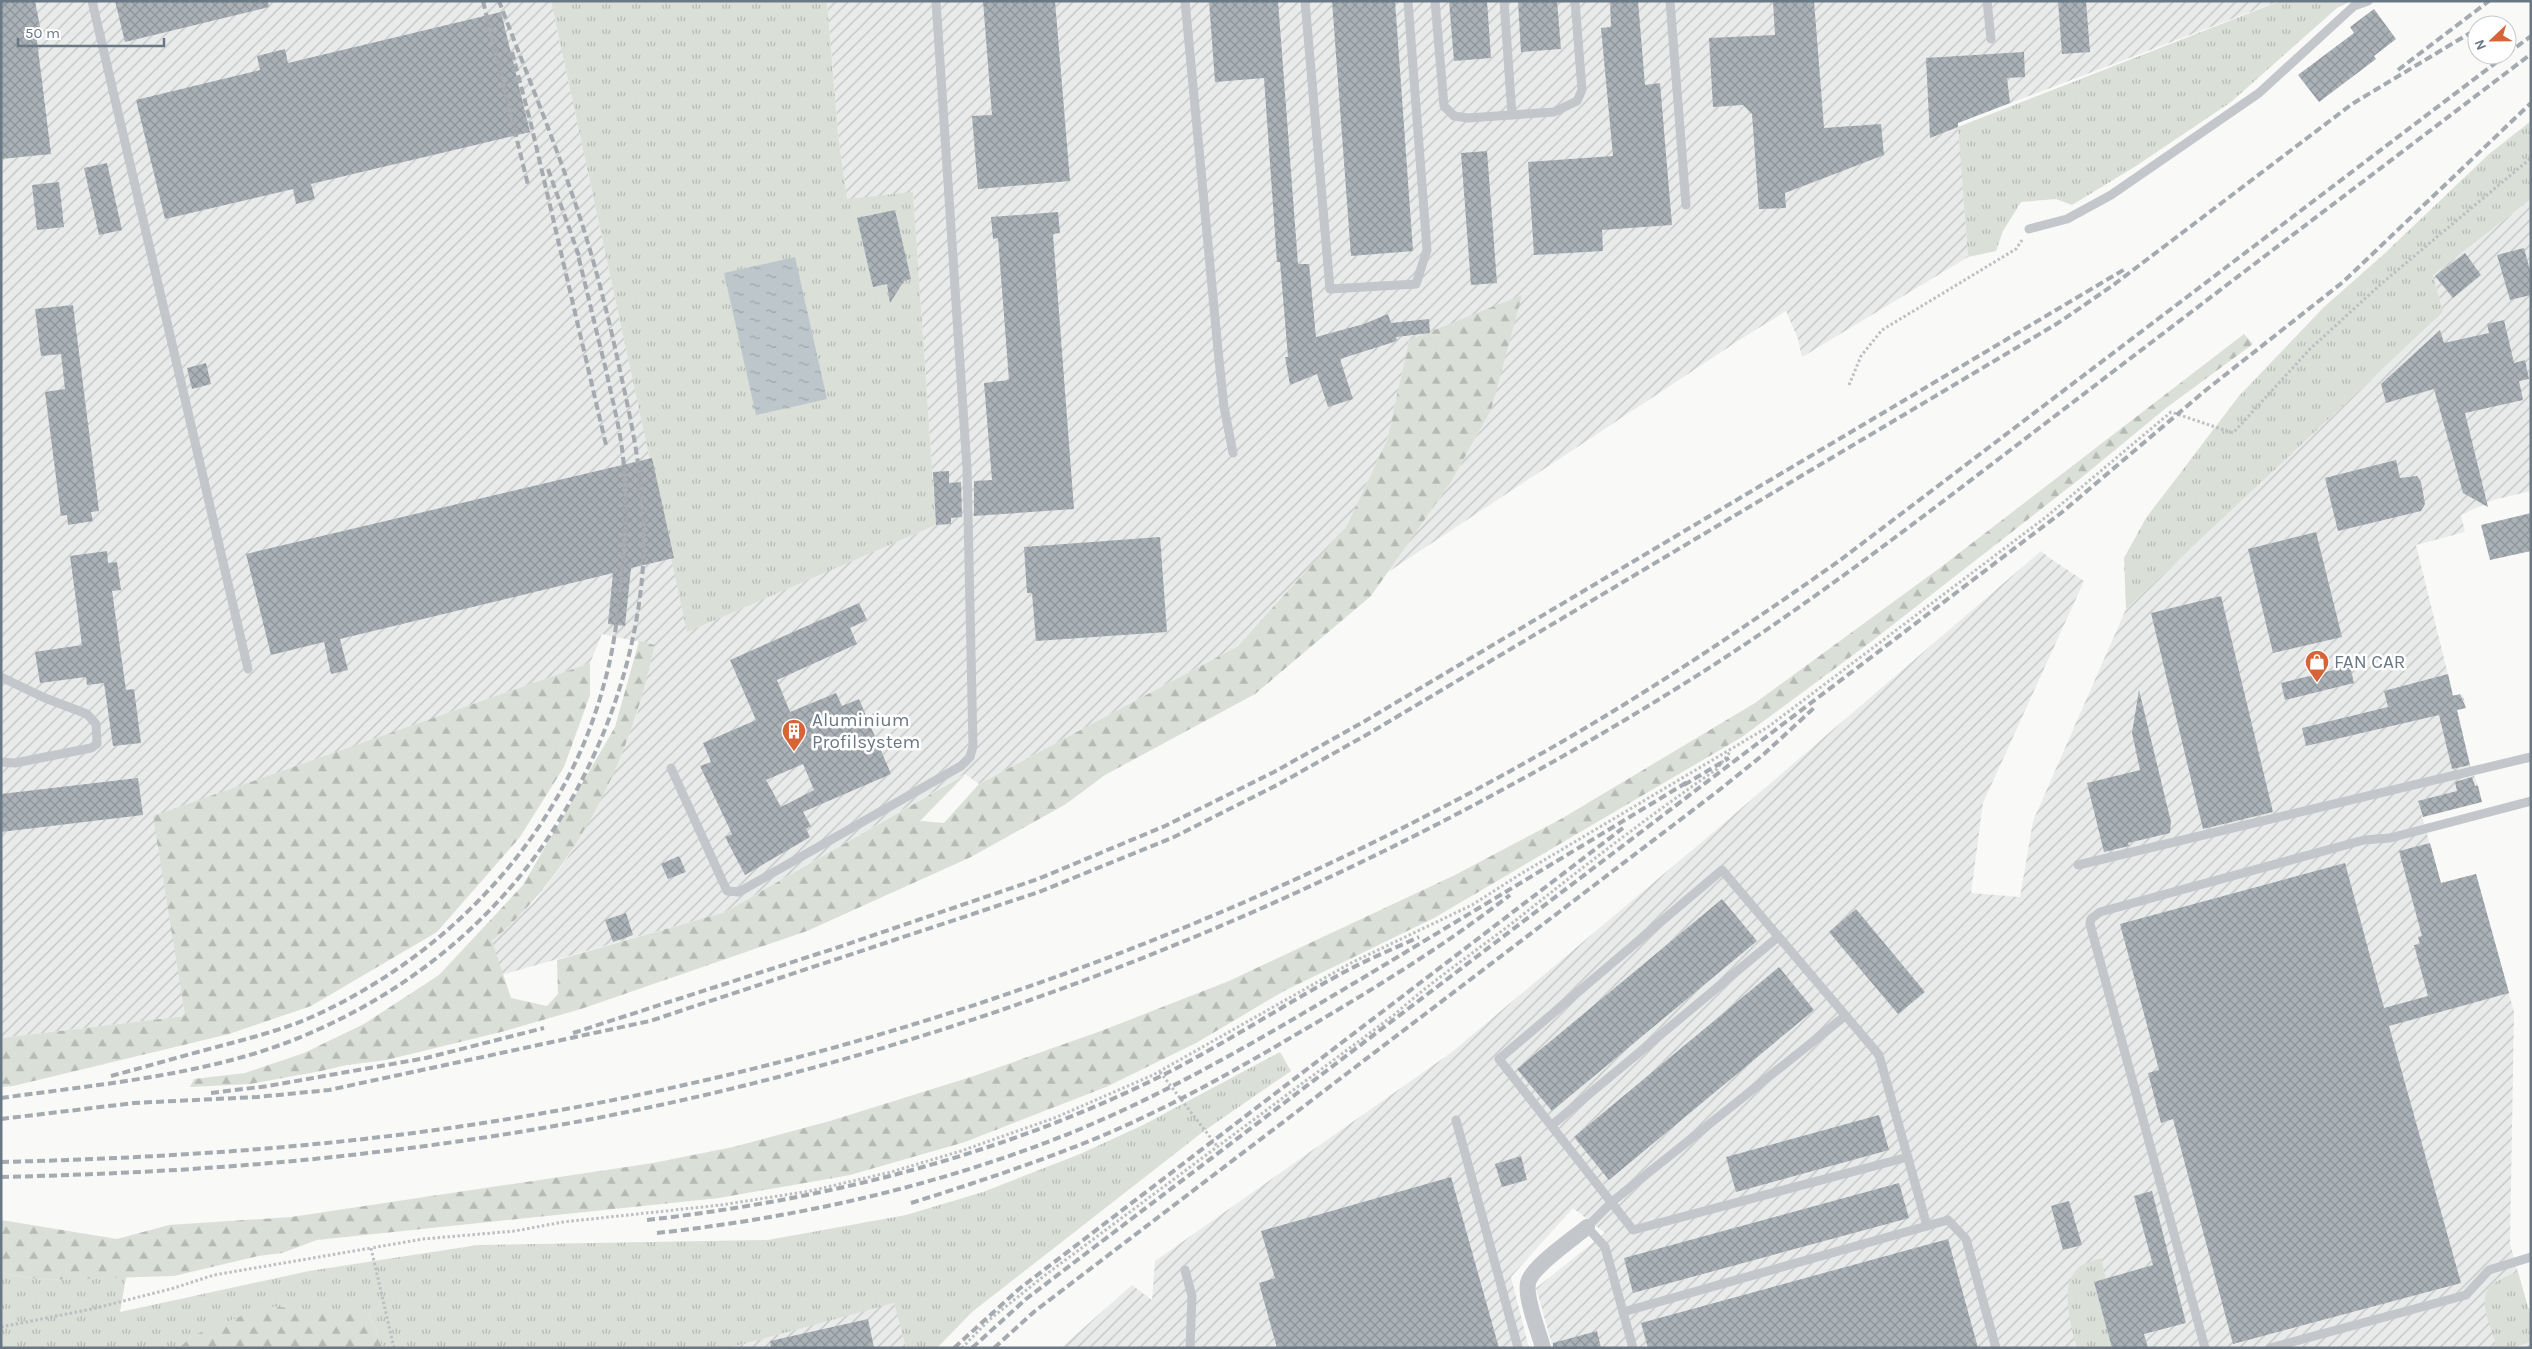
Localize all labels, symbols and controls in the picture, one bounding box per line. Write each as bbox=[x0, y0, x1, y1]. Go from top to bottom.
scale bar bbox=[18, 15, 164, 47]
north arrow bbox=[2467, 15, 2517, 65]
text: 50 m bbox=[25, 24, 60, 42]
text: N bbox=[2471, 37, 2490, 53]
shop icon: FAN CAR bbox=[2304, 649, 2330, 683]
place label: FAN CAR bbox=[2334, 651, 2406, 673]
place label: Aluminium Profilsystem bbox=[812, 709, 920, 753]
building icon: Aluminium Profilsystem bbox=[781, 718, 807, 752]

